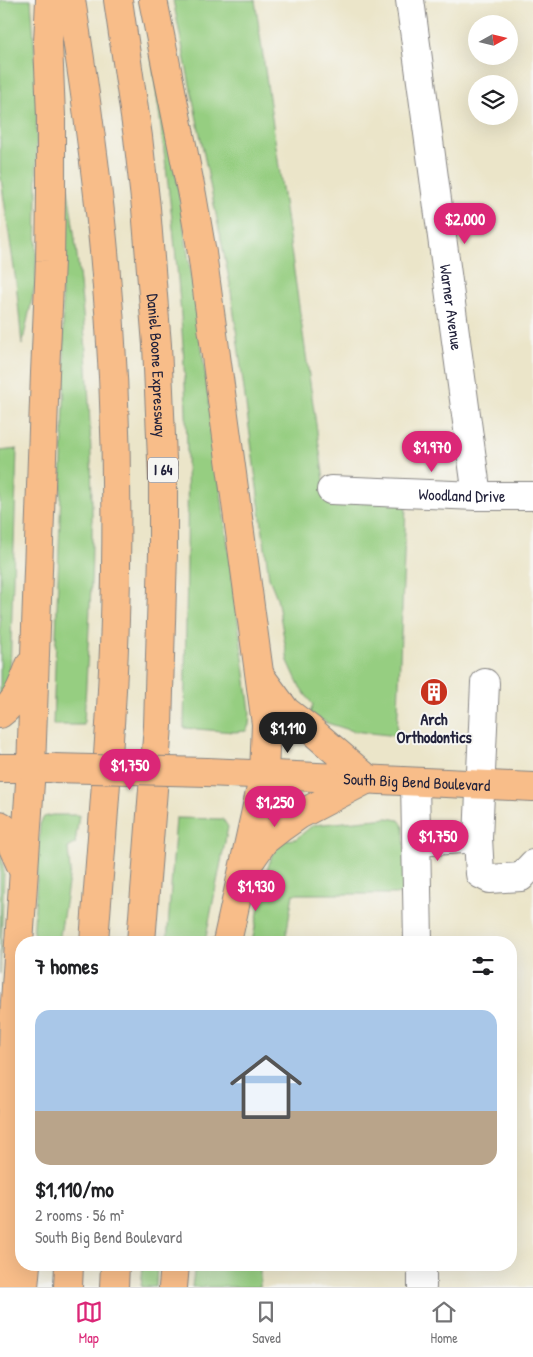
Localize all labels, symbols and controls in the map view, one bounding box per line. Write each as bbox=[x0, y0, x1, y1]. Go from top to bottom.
north arrow bbox=[468, 15, 518, 65]
map controls bbox=[468, 15, 518, 125]
button: layers bbox=[468, 75, 518, 125]
pin: $2,000 bbox=[424, 202, 506, 245]
text: $2,000 bbox=[445, 208, 485, 230]
street label: Warner Avenue bbox=[435, 263, 468, 352]
street label: Daniel Boone Expressway bbox=[142, 293, 172, 438]
pin: $1,970 bbox=[391, 430, 473, 473]
text: $1,970 bbox=[413, 436, 451, 458]
road number: I 64 bbox=[148, 458, 178, 482]
street label: Woodland Drive bbox=[418, 483, 506, 507]
building icon: Arch Orthodontics bbox=[419, 677, 449, 707]
place label: Arch Orthodontics bbox=[396, 708, 472, 748]
pin: $1,110 bbox=[247, 712, 329, 754]
text: $1,110 bbox=[270, 717, 306, 739]
pin: $1,750 bbox=[89, 748, 171, 791]
text: $1,750 bbox=[110, 754, 150, 776]
street label: South Big Bend Boulevard bbox=[343, 767, 491, 796]
pin: $1,250 bbox=[234, 786, 316, 828]
text: $1,250 bbox=[256, 791, 294, 813]
pin: $1,750 bbox=[397, 820, 479, 862]
text: $1,750 bbox=[418, 825, 458, 847]
pin: $1,930 bbox=[215, 870, 297, 912]
text: $1,930 bbox=[237, 875, 275, 897]
text: 7 homes bbox=[35, 952, 98, 981]
icon: filters bbox=[469, 952, 497, 980]
icon: home bbox=[221, 1042, 311, 1132]
text: $1,110/mo bbox=[35, 1175, 114, 1204]
text: 2 rooms · 56 m² bbox=[35, 1204, 124, 1226]
text: South Big Bend Boulevard bbox=[35, 1226, 182, 1248]
tab: Map bbox=[75, 1298, 103, 1347]
tab: Saved bbox=[252, 1298, 281, 1347]
tab: Home bbox=[430, 1298, 458, 1347]

